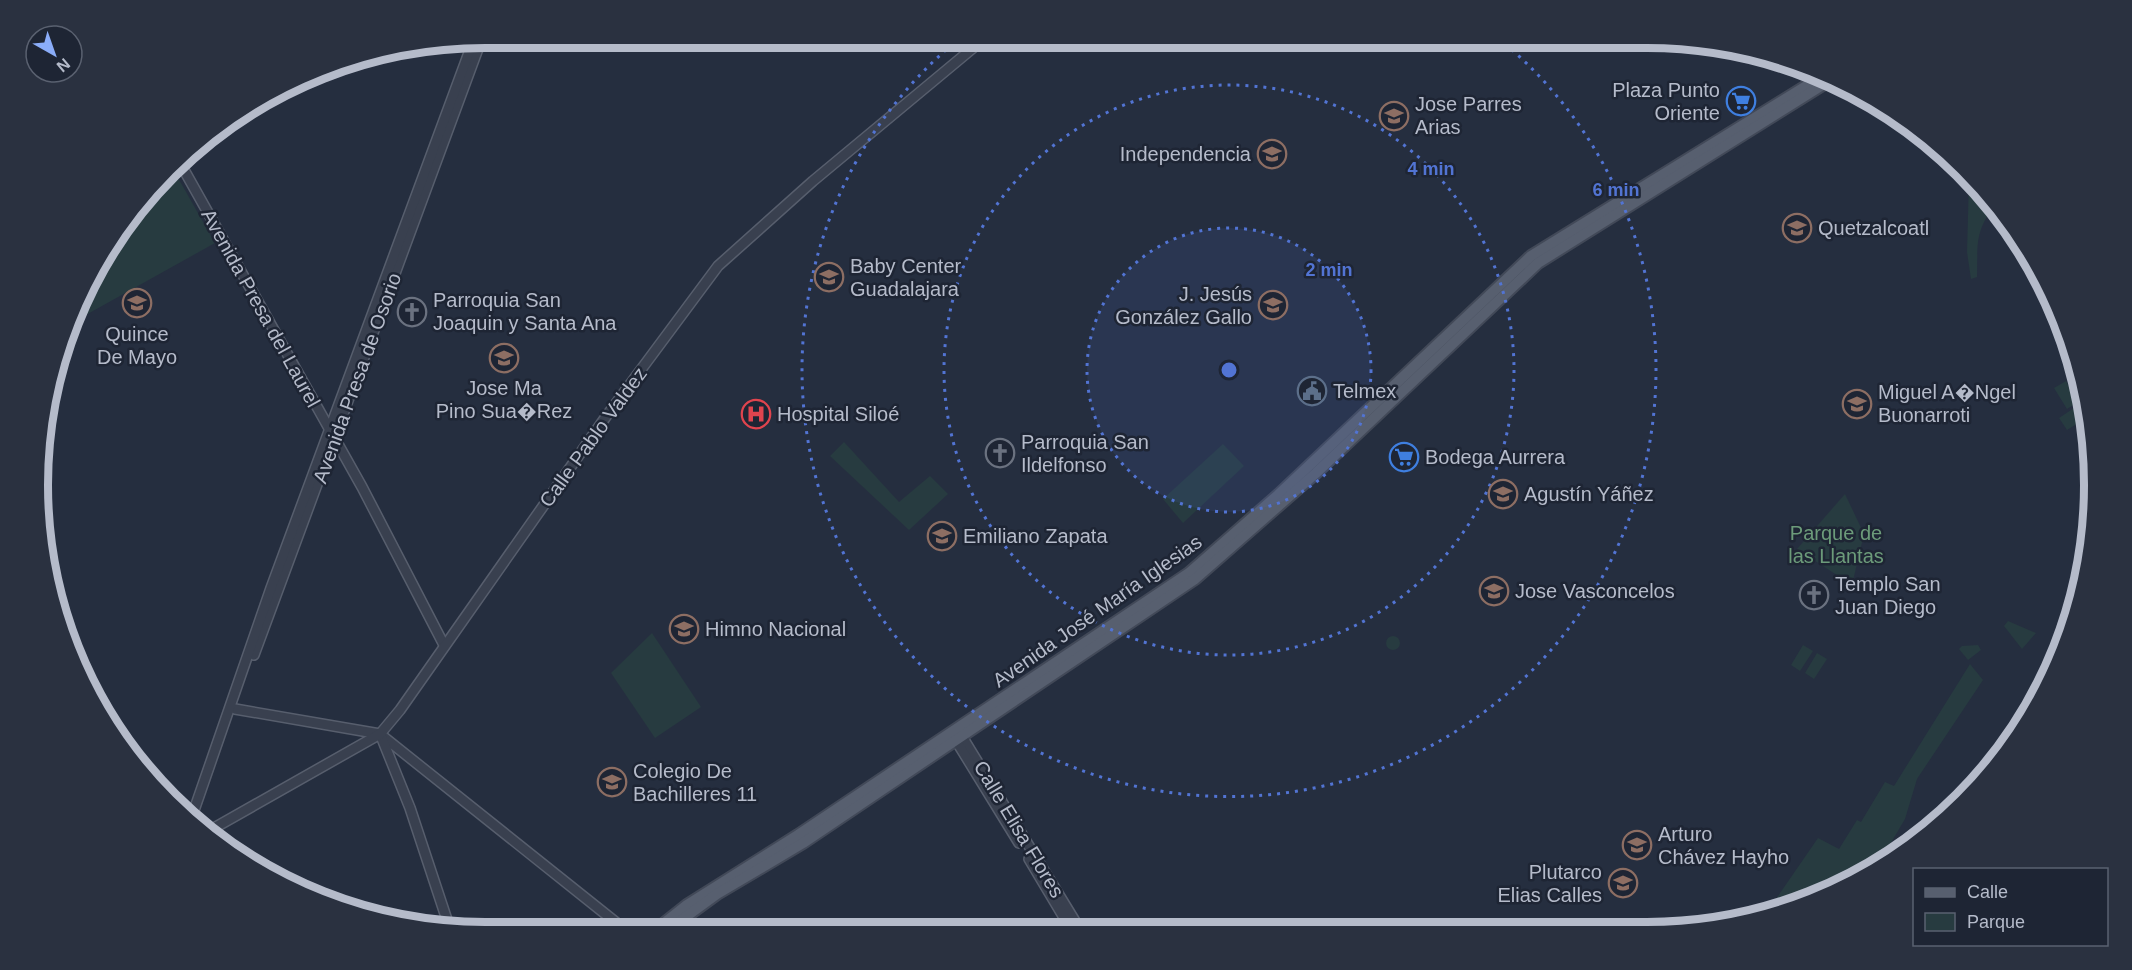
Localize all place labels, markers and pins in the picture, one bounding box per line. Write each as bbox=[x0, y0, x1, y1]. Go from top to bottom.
place label: Plaza Punto Oriente bbox=[1612, 79, 1720, 124]
supermarket icon: Plaza Punto Oriente bbox=[1725, 85, 1757, 117]
place label: Jose Parres Arias bbox=[1415, 93, 1522, 138]
school or university icon: Jose Parres Arias bbox=[1378, 100, 1410, 132]
school or university icon: Independencia bbox=[1256, 138, 1288, 170]
place label: Independencia bbox=[1120, 143, 1252, 165]
school or university icon: Quetzalcoatl bbox=[1781, 212, 1813, 244]
place label: Quetzalcoatl bbox=[1818, 217, 1929, 239]
place label: Baby Center Guadalajara bbox=[850, 255, 962, 300]
school or university icon: Baby Center Guadalajara bbox=[813, 261, 845, 293]
place label: J. Jesús González Gallo bbox=[1115, 283, 1252, 328]
school or university icon: Quince De Mayo bbox=[121, 287, 153, 319]
place label: Parroquia San Joaquin y Santa Ana bbox=[433, 289, 617, 334]
school or university icon: J. Jesús González Gallo bbox=[1257, 289, 1289, 321]
church icon: Parroquia San Joaquin y Santa Ana bbox=[396, 296, 428, 328]
place label: Quince De Mayo bbox=[97, 323, 177, 368]
school or university icon: Jose Ma Pino Sua�Rez bbox=[488, 342, 520, 374]
centre of rings bbox=[1219, 360, 1239, 380]
public building icon: Telmex bbox=[1296, 375, 1328, 407]
place label: Jose Ma Pino Sua�Rez bbox=[436, 377, 572, 422]
place label: Telmex bbox=[1333, 380, 1396, 402]
place label: Miguel A�Ngel Buonarroti bbox=[1878, 381, 2016, 426]
school or university icon: Miguel A�Ngel Buonarroti bbox=[1841, 388, 1873, 420]
hospital icon: Hospital Siloé bbox=[740, 398, 772, 430]
place label: Hospital Siloé bbox=[777, 403, 899, 425]
place label: Parroquia San Ildelfonso bbox=[1021, 431, 1149, 476]
church icon: Parroquia San Ildelfonso bbox=[984, 437, 1016, 469]
supermarket icon: Bodega Aurrera bbox=[1388, 441, 1420, 473]
place label: Bodega Aurrera bbox=[1425, 446, 1566, 468]
school or university icon: Agustín Yáñez bbox=[1487, 478, 1519, 510]
place label: Agustín Yáñez bbox=[1524, 483, 1654, 505]
school or university icon: Emiliano Zapata bbox=[926, 520, 958, 552]
place label: Emiliano Zapata bbox=[963, 525, 1108, 547]
place label: Templo San Juan Diego bbox=[1835, 573, 1941, 618]
school or university icon: Jose Vasconcelos bbox=[1478, 575, 1510, 607]
church icon: Templo San Juan Diego bbox=[1798, 579, 1830, 611]
place label: Jose Vasconcelos bbox=[1515, 580, 1675, 602]
school or university icon: Himno Nacional bbox=[668, 613, 700, 645]
place label: Himno Nacional bbox=[705, 618, 846, 640]
place label: Colegio De Bachilleres 11 bbox=[633, 760, 757, 805]
school or university icon: Colegio De Bachilleres 11 bbox=[596, 766, 628, 798]
place label: Arturo Chávez Hayho bbox=[1658, 823, 1789, 868]
school or university icon: Arturo Chávez Hayho bbox=[1621, 829, 1653, 861]
place label: Plutarco Elias Calles bbox=[1498, 861, 1602, 906]
school or university icon: Plutarco Elias Calles bbox=[1607, 867, 1639, 899]

